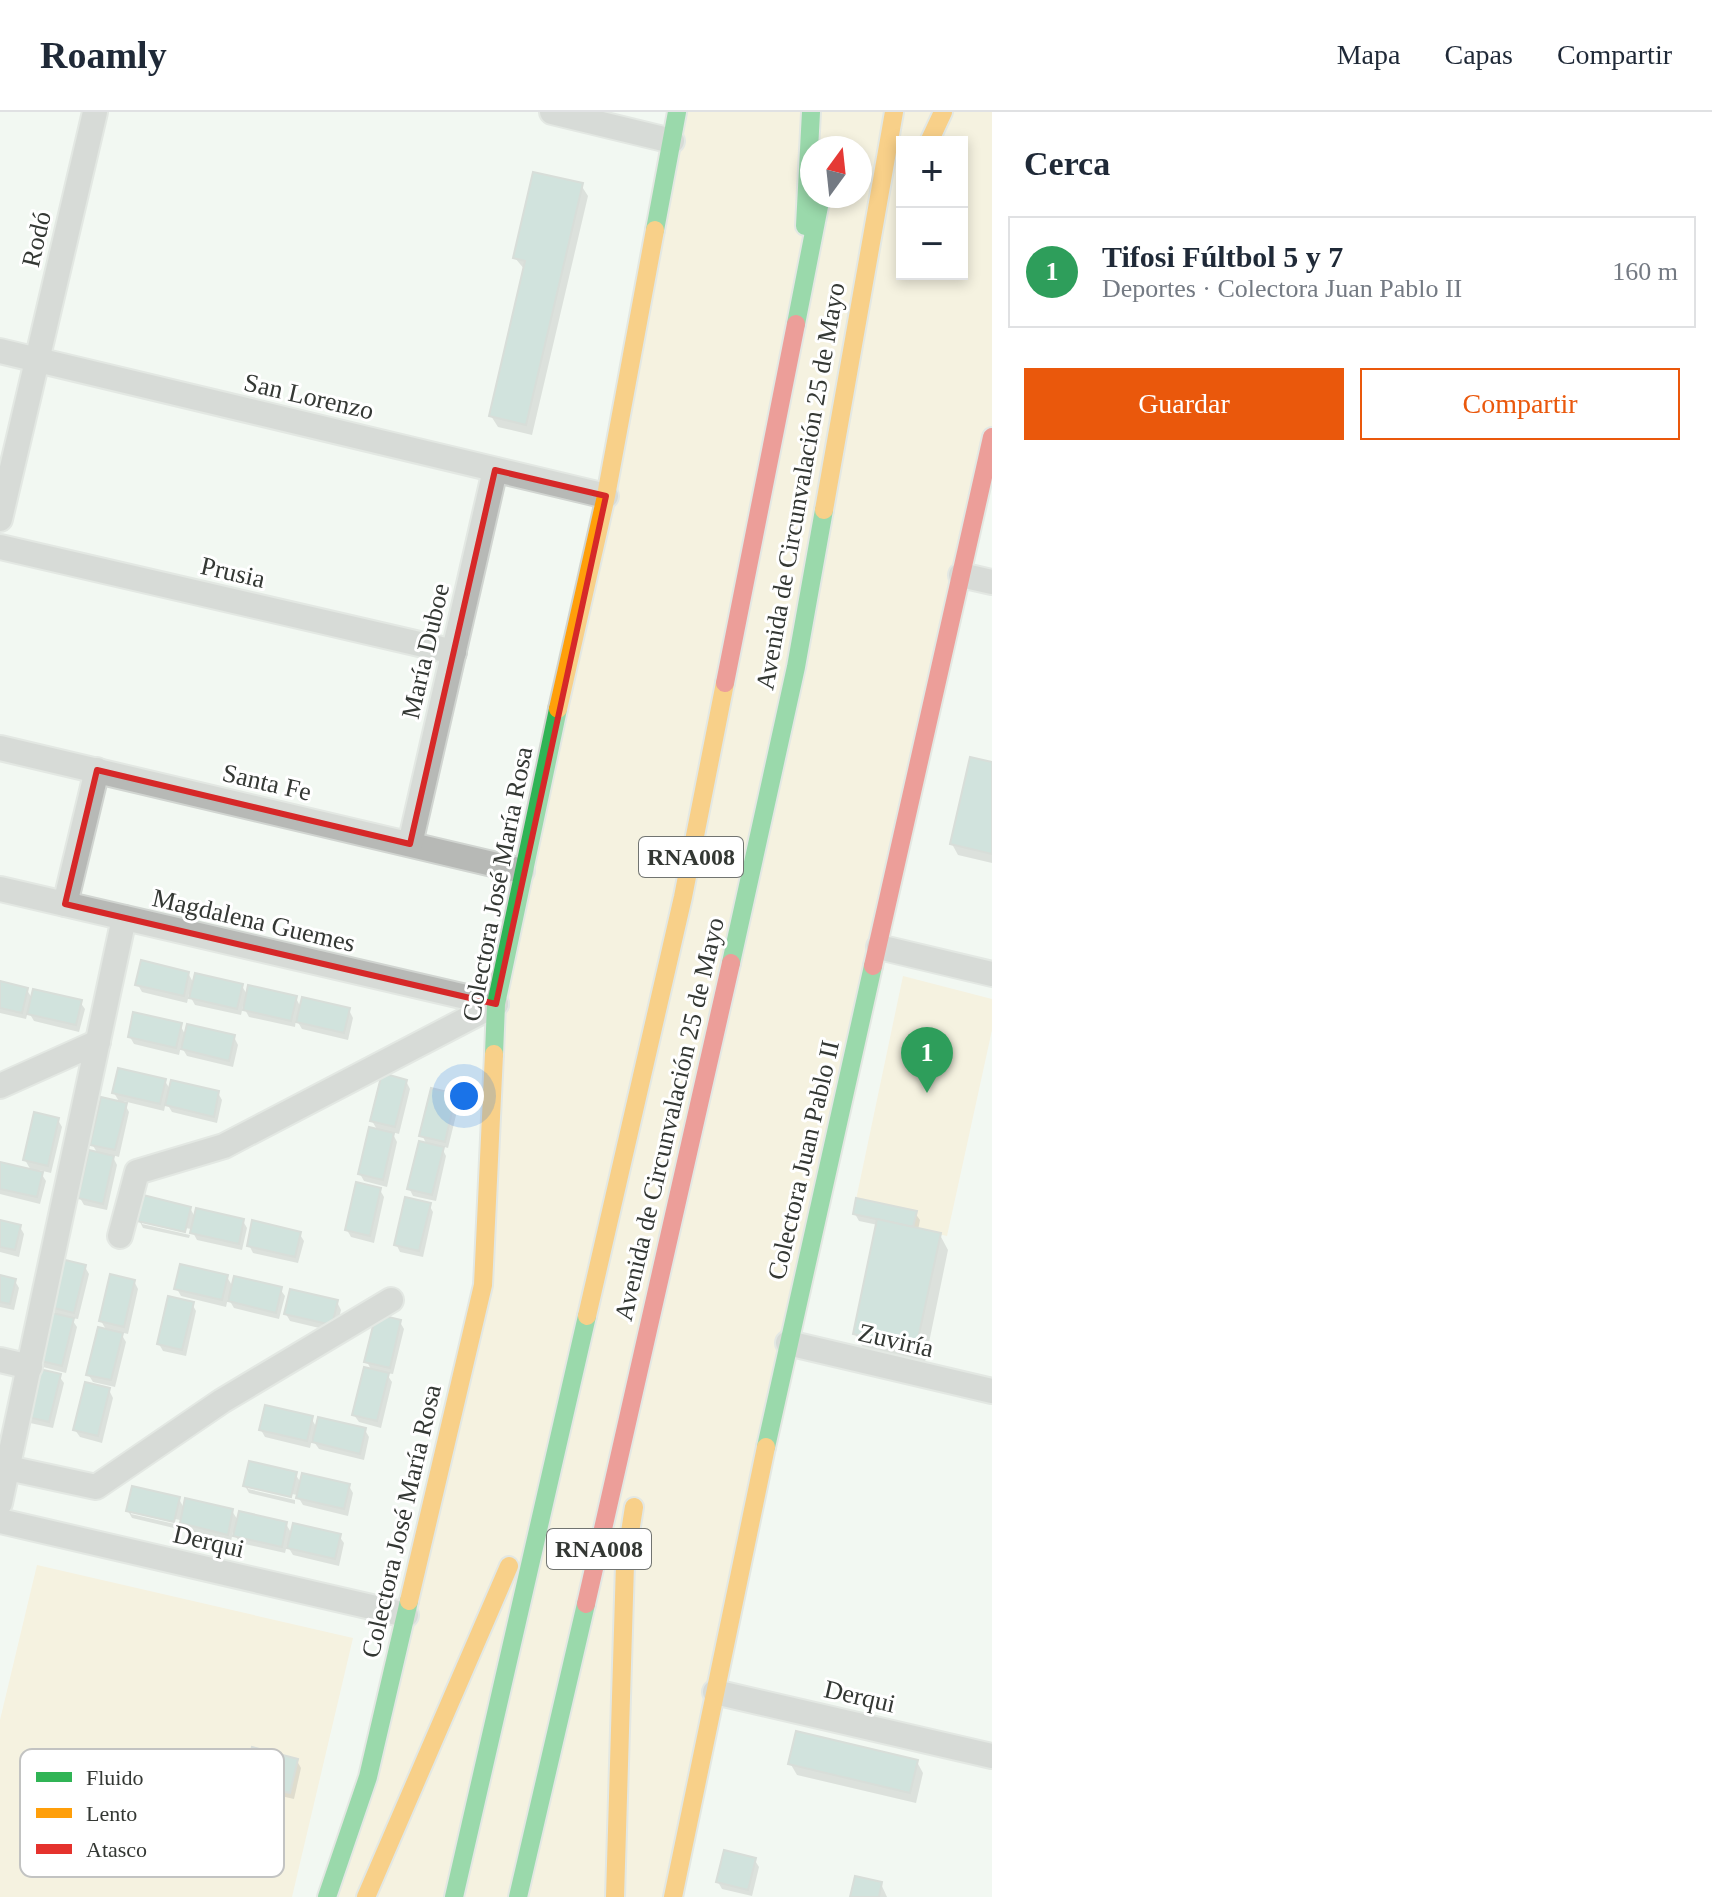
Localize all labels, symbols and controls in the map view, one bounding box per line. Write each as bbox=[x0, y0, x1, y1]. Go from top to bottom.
text: Roamly bbox=[40, 34, 167, 76]
text: Mapa bbox=[1337, 39, 1400, 70]
text: Capas bbox=[1444, 39, 1513, 70]
text: Compartir bbox=[1557, 39, 1672, 70]
north arrow bbox=[800, 136, 872, 208]
map controls bbox=[896, 136, 968, 280]
button: + bbox=[896, 136, 968, 208]
text: Cerca bbox=[1024, 145, 1110, 182]
street label: Rodó bbox=[16, 208, 57, 270]
button: − bbox=[896, 208, 968, 280]
text: Tifosi Fúltbol 5 y 7 bbox=[1102, 240, 1343, 273]
text: 1 bbox=[1046, 257, 1059, 286]
text: 160 m bbox=[1612, 257, 1678, 286]
text: Deportes · Colectora Juan Pablo II bbox=[1102, 274, 1462, 303]
street label: Avenida de Circunvalación 25 de Mayo bbox=[750, 280, 851, 692]
street label: San Lorenzo bbox=[241, 367, 377, 425]
button: Guardar bbox=[1024, 368, 1344, 440]
button: Compartir bbox=[1360, 368, 1680, 440]
street label: Prusia bbox=[198, 551, 268, 594]
street label: María Duboe bbox=[396, 581, 455, 722]
street label: Colectora José María Rosa bbox=[457, 744, 538, 1024]
street label: Santa Fe bbox=[220, 758, 314, 807]
road number: RNA008 bbox=[639, 837, 743, 877]
street label: Magdalena Guemes bbox=[150, 883, 358, 958]
street label: Avenida de Circunvalación 25 de Mayo bbox=[609, 915, 730, 1324]
pin: 1 bbox=[901, 1027, 953, 1093]
street label: Colectora Juan Pablo II bbox=[762, 1038, 845, 1283]
your location bbox=[444, 1076, 484, 1116]
street label: Zuviría bbox=[855, 1318, 937, 1363]
street label: Colectora José María Rosa bbox=[356, 1381, 447, 1661]
street label: Derqui bbox=[170, 1519, 247, 1564]
road number: RNA008 bbox=[547, 1529, 651, 1569]
street label: Derqui bbox=[821, 1674, 898, 1719]
legend bbox=[20, 1749, 284, 1877]
text: Fluido bbox=[86, 1765, 143, 1790]
text: Lento bbox=[86, 1801, 137, 1826]
text: Atasco bbox=[86, 1837, 147, 1862]

